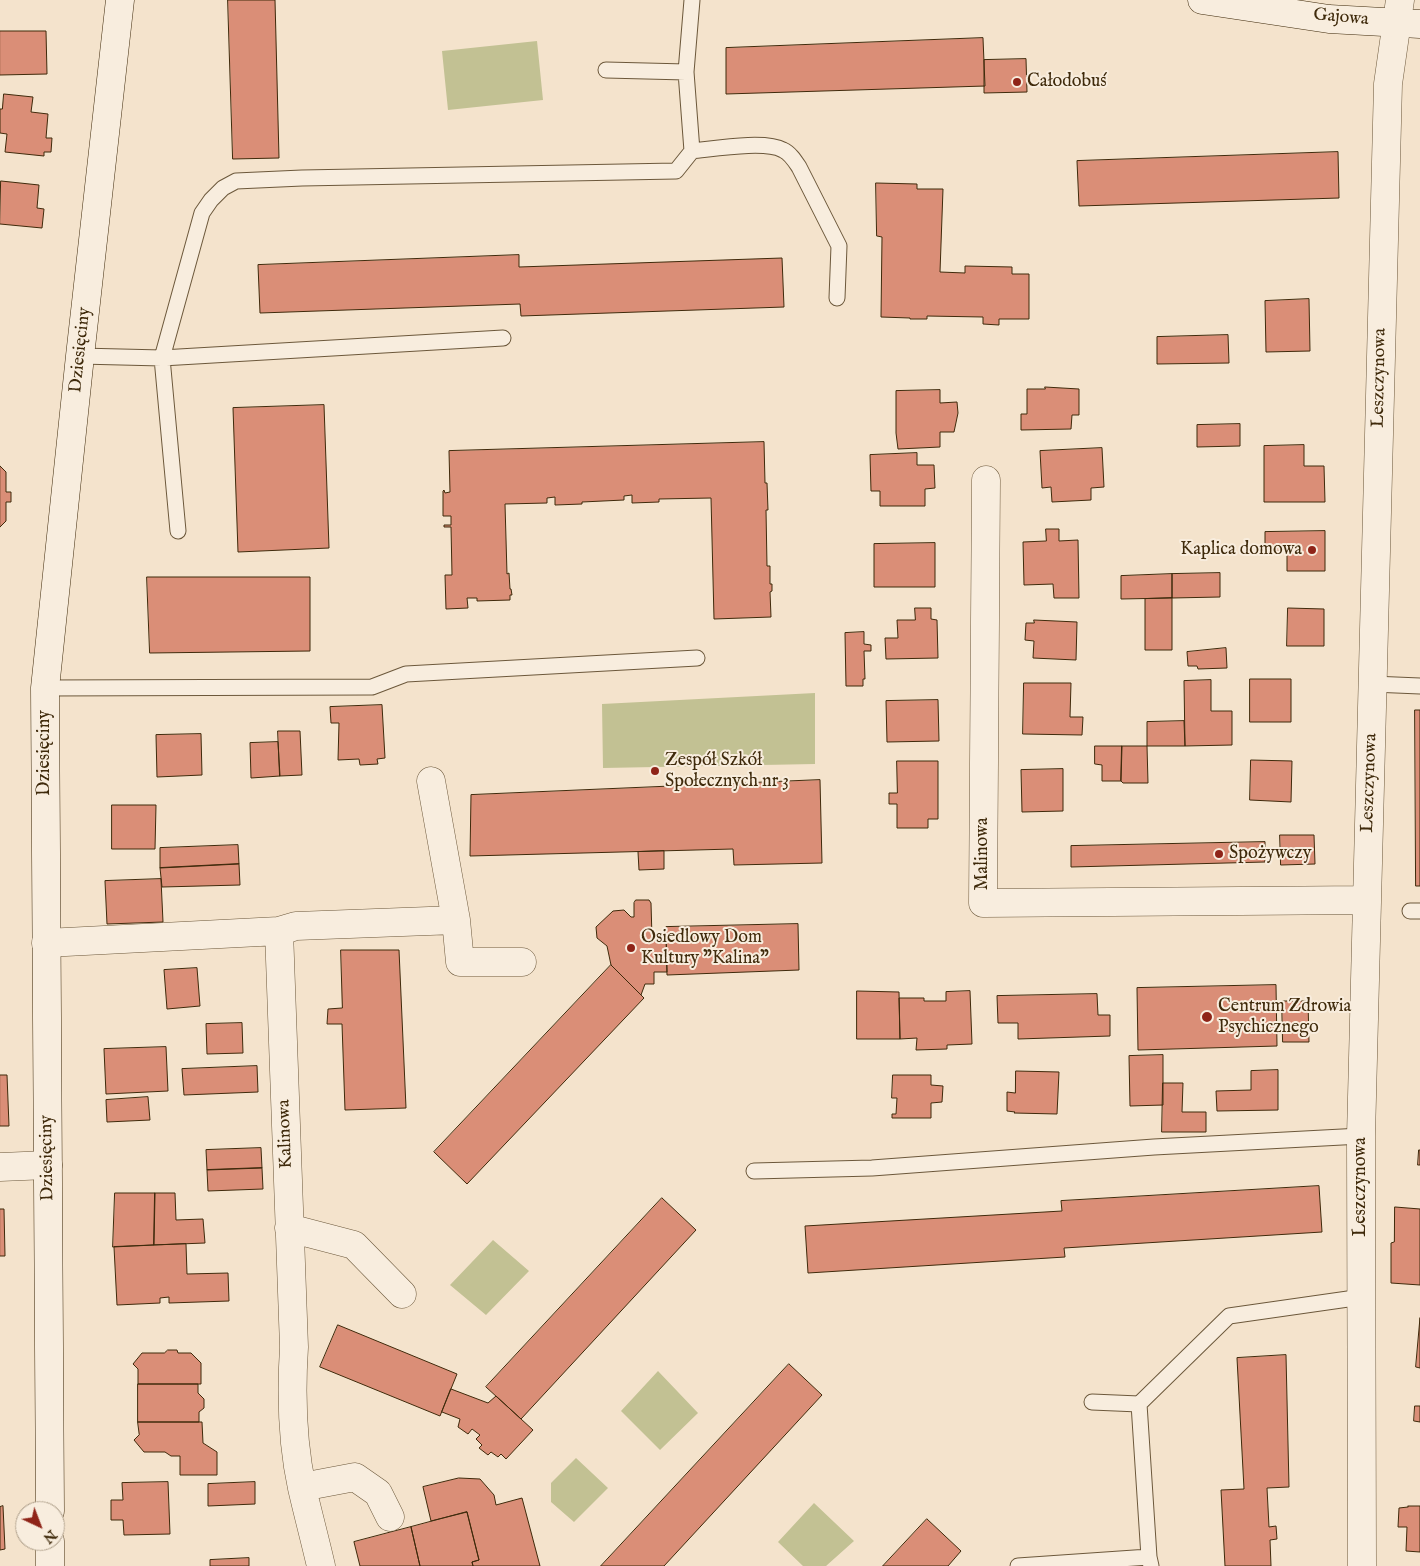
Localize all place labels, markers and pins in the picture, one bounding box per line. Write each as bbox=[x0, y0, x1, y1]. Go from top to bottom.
place label: Całodobuś bbox=[1027, 71, 1107, 93]
marker: Całodobuś bbox=[1011, 76, 1023, 88]
place label: Kaplica domowa bbox=[1180, 539, 1302, 561]
marker: Kaplica domowa bbox=[1306, 544, 1318, 556]
place label: Zespół Szkół Społecznych nr 3 bbox=[665, 750, 789, 792]
marker: Zespół Szkół Społecznych nr 3 bbox=[649, 765, 661, 777]
place label: Spożywczy bbox=[1229, 843, 1312, 865]
marker: Spożywczy bbox=[1213, 848, 1225, 860]
place label: Osiedlowy Dom Kultury "Kalina" bbox=[641, 927, 769, 970]
marker: Osiedlowy Dom Kultury "Kalina" bbox=[625, 942, 637, 954]
place label: Centrum Zdrowia Psychicznego bbox=[1218, 996, 1351, 1038]
marker: Centrum Zdrowia Psychicznego bbox=[1200, 1010, 1214, 1024]

